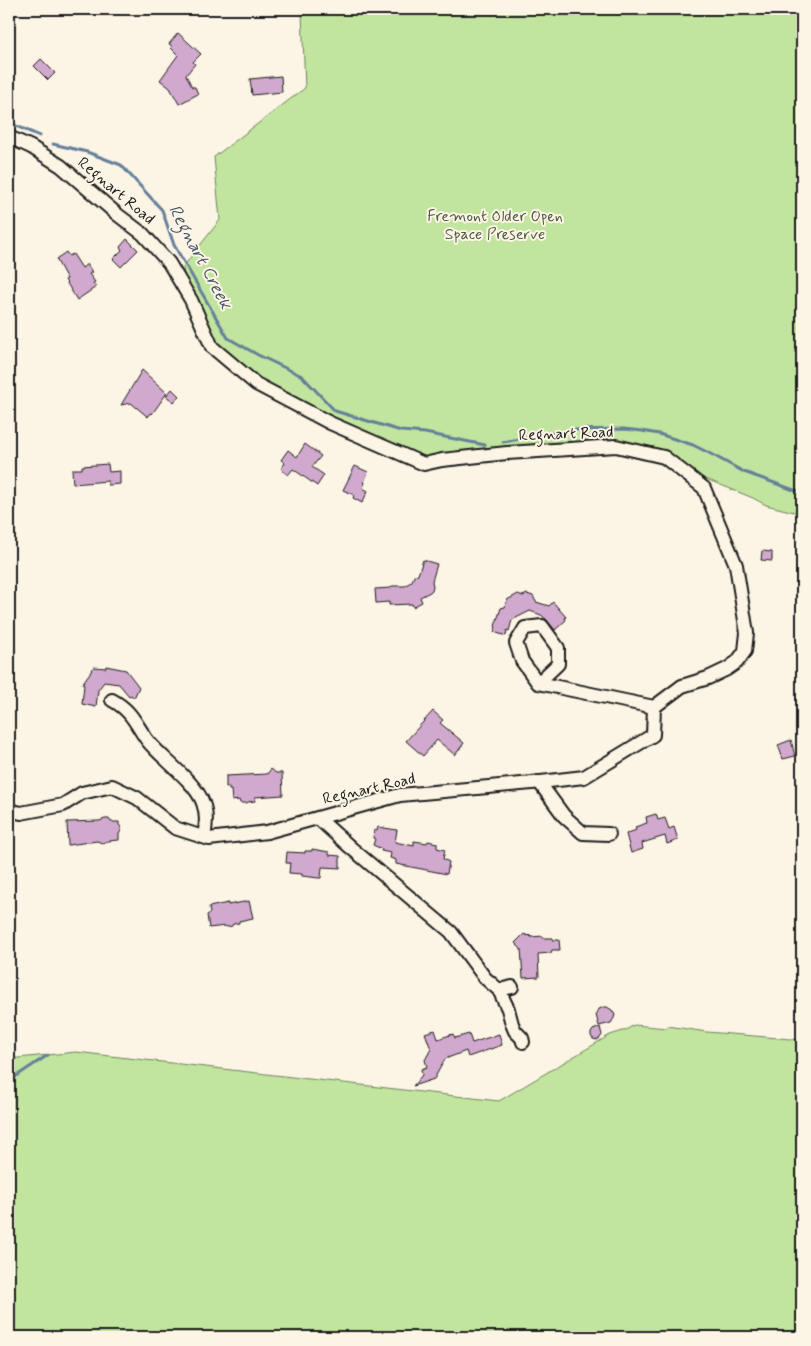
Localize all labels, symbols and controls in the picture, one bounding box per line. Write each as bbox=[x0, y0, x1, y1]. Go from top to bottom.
street label: Regnart Road bbox=[72, 153, 159, 230]
water label: Regnart Creek bbox=[161, 201, 238, 315]
park label: Fremont Older Open Space Preserve bbox=[427, 206, 563, 245]
street label: Regnart Road bbox=[518, 422, 614, 447]
street label: Regnart Road bbox=[321, 768, 418, 811]

